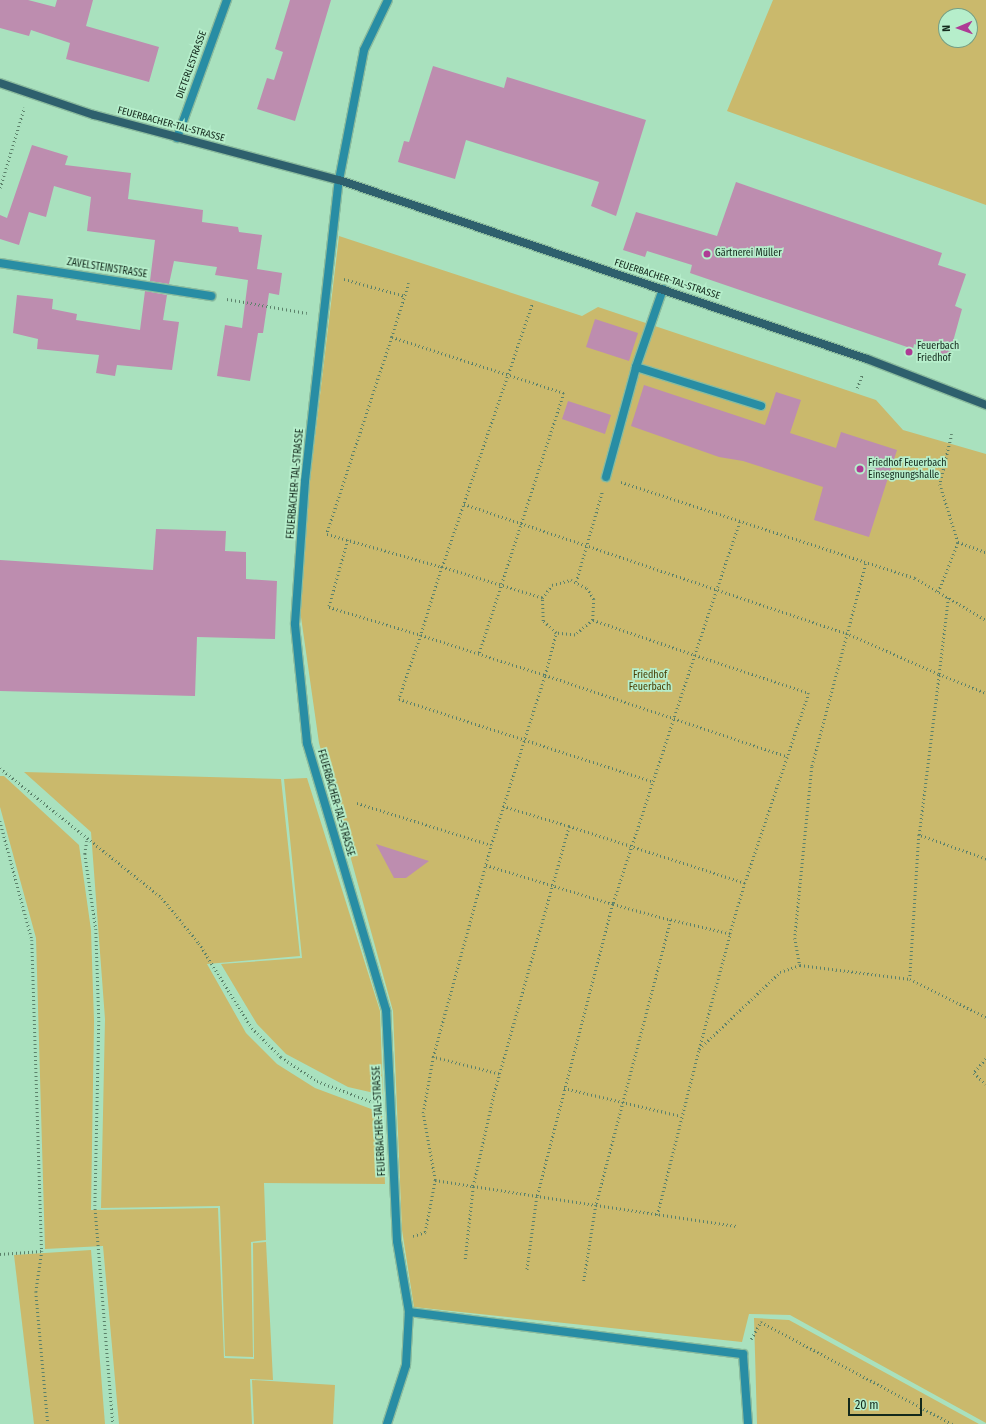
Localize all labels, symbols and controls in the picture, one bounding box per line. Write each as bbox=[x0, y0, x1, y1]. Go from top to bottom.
north arrow bbox=[938, 8, 978, 48]
text: N bbox=[940, 25, 953, 32]
street label: DIETERLESTRASSE bbox=[174, 29, 210, 101]
street label: FEUERBACHER-TAL-STRASSE bbox=[116, 105, 226, 145]
place label: Gärtnerei Müller bbox=[715, 248, 782, 260]
marker: Gärtnerei Müller bbox=[702, 249, 712, 259]
street label: ZAVELSTEINSTRASSE bbox=[66, 257, 148, 281]
street label: FEUERBACHER-TAL-STRASSE bbox=[613, 257, 721, 303]
place label: Feuerbach Friedhof bbox=[917, 340, 959, 364]
marker: Feuerbach Friedhof bbox=[904, 347, 914, 357]
street label: FEUERBACHER-TAL-STRASSE bbox=[285, 428, 307, 540]
place label: Friedhof Feuerbach Einsegnungshalle bbox=[868, 457, 947, 480]
marker: Friedhof Feuerbach Einsegnungshalle bbox=[855, 464, 865, 474]
park label: Friedhof Feuerbach bbox=[629, 669, 671, 692]
street label: FEUERBACHER-TAL-STRASSE bbox=[314, 748, 356, 858]
street label: FEUERBACHER-TAL-STRASSE bbox=[371, 1065, 389, 1177]
scale bar bbox=[850, 1390, 924, 1416]
text: 20 m bbox=[855, 1398, 879, 1412]

